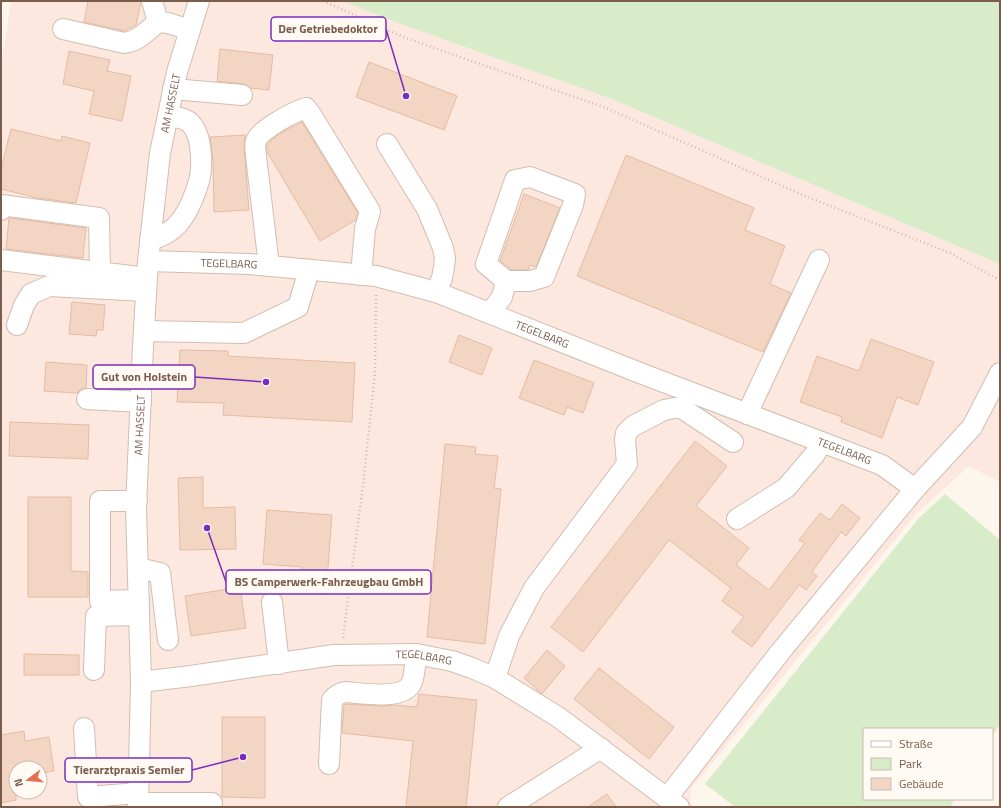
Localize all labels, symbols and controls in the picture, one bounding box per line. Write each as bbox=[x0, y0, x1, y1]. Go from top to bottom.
callout: Der Getriebedoktor bbox=[271, 17, 386, 41]
text: Der Getriebedoktor bbox=[278, 19, 378, 38]
street label: AM HASSELT bbox=[156, 72, 185, 134]
street label: TEGELBARG bbox=[200, 255, 258, 273]
street label: TEGELBARG bbox=[513, 316, 572, 352]
callout: Gut von Holstein bbox=[93, 365, 195, 389]
text: Gut von Holstein bbox=[101, 367, 187, 386]
street label: AM HASSELT bbox=[130, 395, 149, 456]
street label: TEGELBARG bbox=[815, 433, 874, 468]
callout: BS Camperwerk-Fahrzeugbau GmbH bbox=[226, 570, 431, 594]
text: BS Camperwerk-Fahrzeugbau GmbH bbox=[235, 572, 423, 591]
street label: TEGELBARG bbox=[396, 646, 454, 669]
legend bbox=[863, 728, 993, 800]
text: Straße bbox=[899, 734, 933, 753]
text: Park bbox=[899, 754, 922, 773]
callout: Tierarztpraxis Semler bbox=[65, 758, 192, 782]
north arrow bbox=[8, 760, 48, 800]
text: Tierarztpraxis Semler bbox=[73, 760, 185, 779]
text: Gebäude bbox=[899, 774, 944, 793]
text: N bbox=[10, 777, 27, 789]

